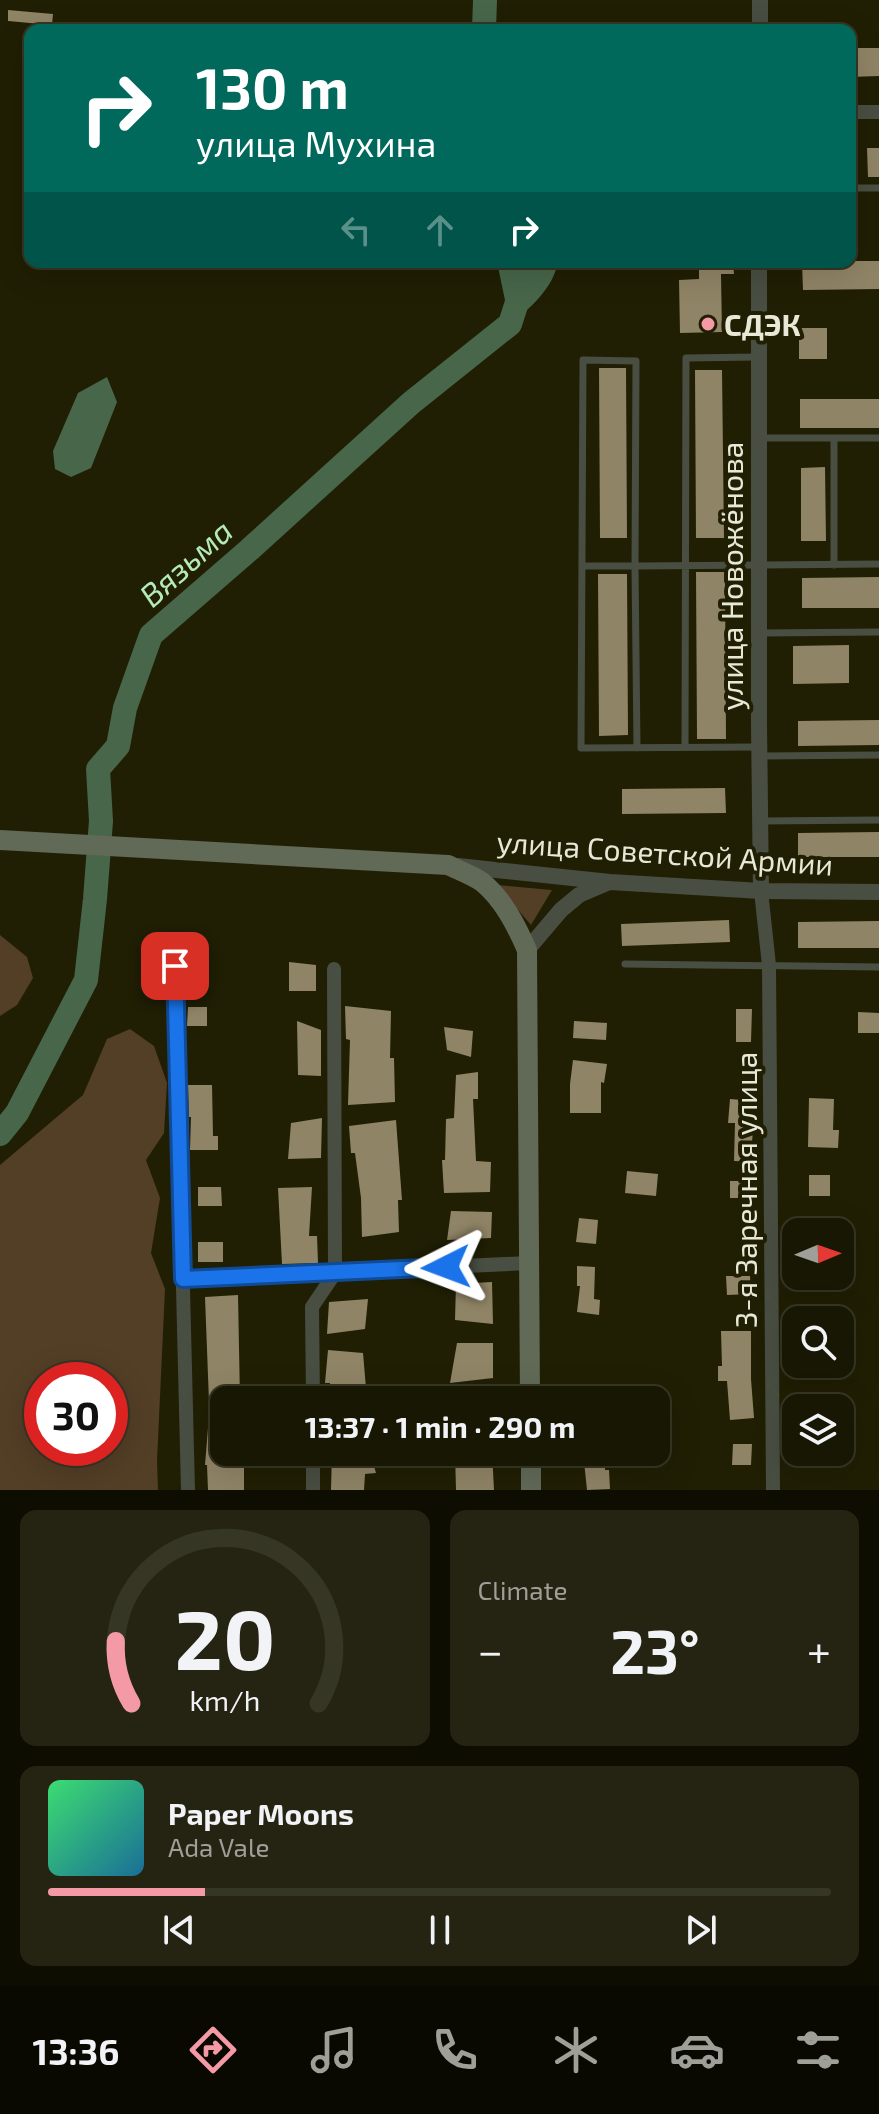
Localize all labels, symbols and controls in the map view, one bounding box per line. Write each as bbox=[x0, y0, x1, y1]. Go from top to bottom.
text: 130 m bbox=[196, 53, 349, 120]
icon: right bbox=[64, 56, 168, 160]
text: улица Мухина bbox=[196, 121, 436, 164]
icon: left bbox=[334, 208, 378, 252]
icon: ahead bbox=[418, 208, 462, 252]
icon: right bbox=[502, 208, 546, 252]
place label: СДЭК bbox=[724, 306, 801, 342]
marker: СДЭК bbox=[699, 315, 717, 333]
street label: улица Новожёнова bbox=[713, 442, 750, 710]
water label: Вязьма bbox=[131, 511, 239, 613]
street label: улица Советской Армии bbox=[496, 822, 834, 883]
pin bbox=[141, 932, 209, 1000]
icon: arrive bbox=[153, 944, 197, 988]
street label: 3-я Заречная улица bbox=[727, 1052, 764, 1328]
north arrow bbox=[782, 1218, 854, 1290]
map controls bbox=[782, 1218, 854, 1466]
position arrow bbox=[404, 1225, 488, 1309]
button: search bbox=[782, 1306, 854, 1378]
speed limit sign: 30 bbox=[24, 1362, 128, 1466]
button: layers bbox=[782, 1394, 854, 1466]
text: 13:37 · 1 min · 290 m bbox=[305, 1408, 575, 1444]
text: Climate bbox=[478, 1574, 567, 1605]
text: 20 bbox=[174, 1587, 275, 1687]
text: 23° bbox=[610, 1614, 700, 1686]
text: − bbox=[478, 1623, 503, 1676]
text: + bbox=[807, 1623, 831, 1676]
text: km/h bbox=[189, 1682, 260, 1717]
text: Paper Moons bbox=[168, 1795, 354, 1831]
text: Ada Vale bbox=[168, 1831, 270, 1862]
icon: previous bbox=[157, 1908, 201, 1952]
icon: pause bbox=[418, 1908, 462, 1952]
icon: next bbox=[679, 1908, 723, 1952]
icon: directions bbox=[185, 2022, 241, 2078]
icon: music bbox=[306, 2022, 362, 2078]
icon: phone bbox=[427, 2022, 483, 2078]
icon: climate bbox=[548, 2022, 604, 2078]
icon: car bbox=[669, 2022, 725, 2078]
icon: filters bbox=[790, 2022, 846, 2078]
text: 13:36 bbox=[33, 2029, 119, 2072]

